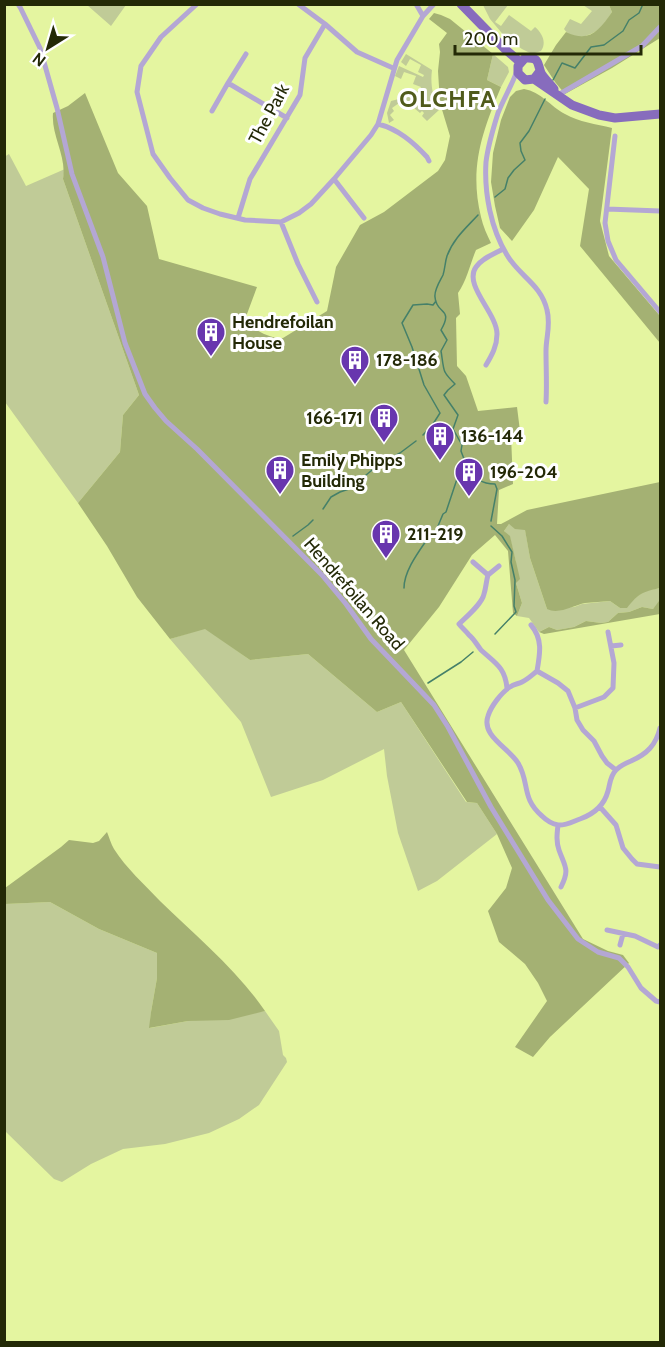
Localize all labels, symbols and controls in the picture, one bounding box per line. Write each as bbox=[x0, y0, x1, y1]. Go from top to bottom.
north arrow bbox=[18, 18, 78, 78]
scale bar bbox=[455, 18, 641, 56]
text: 200 m bbox=[464, 28, 518, 50]
text: N bbox=[29, 49, 50, 71]
street label: The Park bbox=[244, 79, 294, 148]
district label: OLCHFA bbox=[399, 84, 497, 113]
place label: Hendrefoilan House bbox=[232, 311, 334, 354]
building icon: Hendrefoilan House bbox=[195, 316, 227, 358]
building icon: 178-186 bbox=[339, 344, 371, 386]
place label: 178-186 bbox=[376, 349, 438, 371]
building icon: 166-171 bbox=[368, 402, 400, 444]
place label: 166-171 bbox=[306, 407, 363, 429]
building icon: 136-144 bbox=[424, 420, 456, 462]
place label: 136-144 bbox=[461, 425, 524, 447]
place label: Emily Phipps Building bbox=[301, 449, 403, 492]
building icon: Emily Phipps Building bbox=[264, 454, 296, 496]
building icon: 196-204 bbox=[453, 456, 485, 498]
place label: 196-204 bbox=[490, 461, 558, 483]
building icon: 211-219 bbox=[370, 518, 402, 560]
place label: 211-219 bbox=[407, 523, 463, 545]
street label: Hendrefoilan Road bbox=[299, 533, 409, 655]

